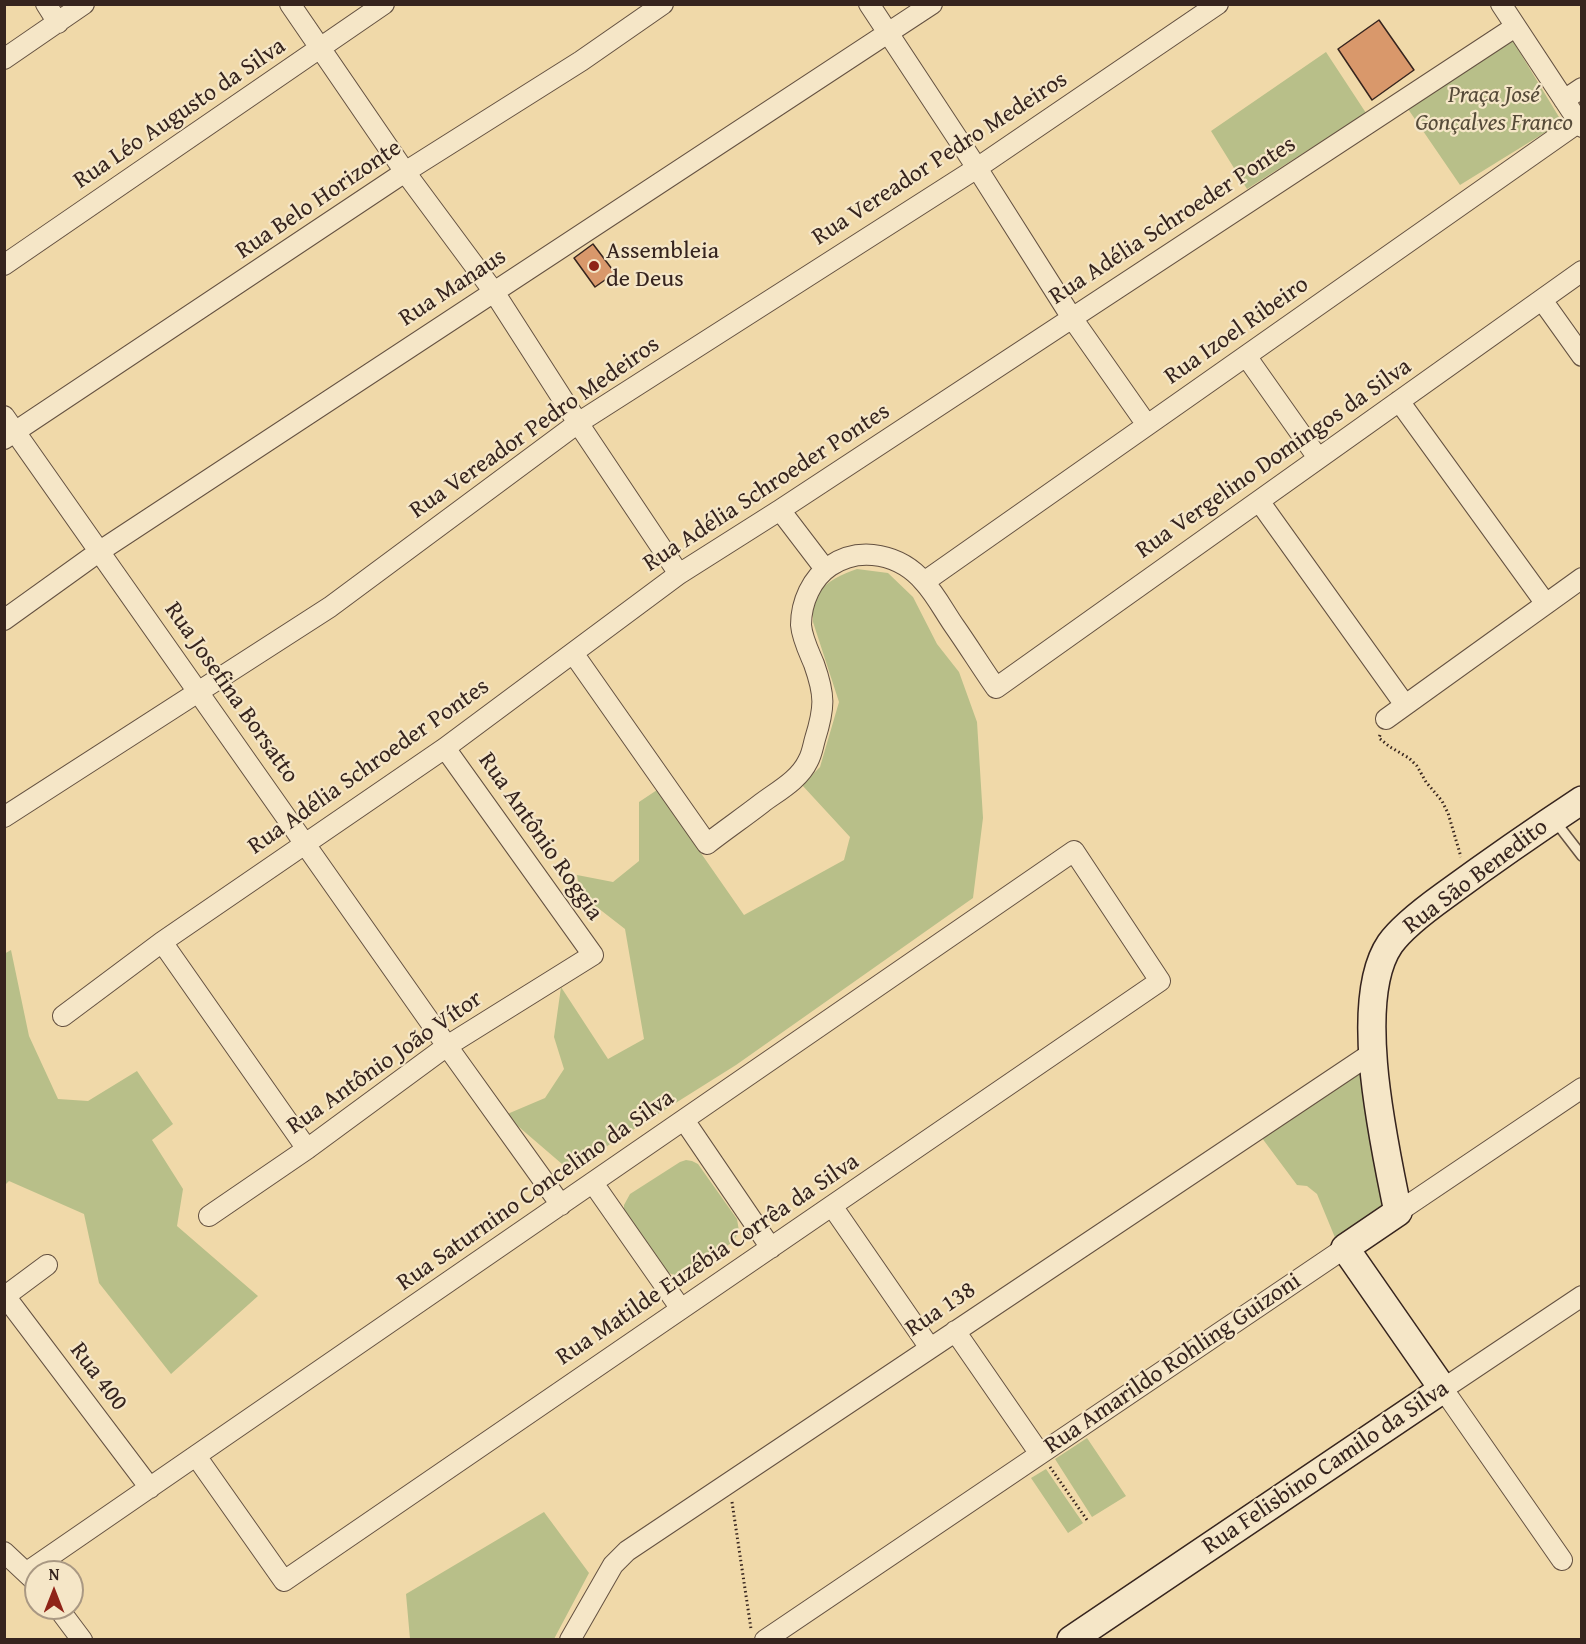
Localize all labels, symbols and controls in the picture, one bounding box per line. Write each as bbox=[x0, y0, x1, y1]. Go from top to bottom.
street label: Rua Léo Augusto da Silva bbox=[69, 32, 291, 196]
street label: Rua Vereador Pedro Medeiros bbox=[807, 66, 1073, 252]
park label: Praça José Gonçalves Franco bbox=[1415, 82, 1573, 138]
street label: Rua Adélia Schroeder Pontes bbox=[1044, 131, 1302, 311]
street label: Rua Belo Horizonte bbox=[231, 134, 407, 266]
place label: Assembleia de Deus bbox=[606, 238, 719, 294]
street label: Rua Manaus bbox=[394, 243, 512, 333]
marker: Assembleia de Deus bbox=[587, 259, 601, 273]
street label: Rua Izoel Ribeiro bbox=[1159, 271, 1315, 391]
street label: Rua Vereador Pedro Medeiros bbox=[405, 331, 665, 525]
street label: Rua Vergelino Domingos da Silva bbox=[1131, 353, 1417, 565]
street label: Rua Adélia Schroeder Pontes bbox=[638, 398, 896, 578]
street label: Rua Josefina Borsatto bbox=[158, 597, 304, 789]
street label: Rua Adélia Schroeder Pontes bbox=[243, 673, 495, 861]
street label: Rua Antônio Roggia bbox=[471, 748, 609, 926]
street label: Rua São Benedito bbox=[1398, 813, 1554, 941]
street label: Rua Antônio João Vítor bbox=[282, 985, 488, 1141]
street label: Rua Saturnino Concelino da Silva bbox=[392, 1084, 680, 1298]
street label: Rua Matilde Euzébia Corrêa da Silva bbox=[551, 1148, 865, 1372]
street label: Rua Amarildo Rohling Guizoni bbox=[1039, 1267, 1307, 1461]
street label: Rua 138 bbox=[901, 1276, 981, 1344]
street label: Rua 400 bbox=[63, 1337, 133, 1417]
street label: Rua Felisbino Camilo da Silva bbox=[1197, 1375, 1455, 1561]
north arrow bbox=[24, 1560, 84, 1620]
text: N bbox=[49, 1562, 59, 1586]

